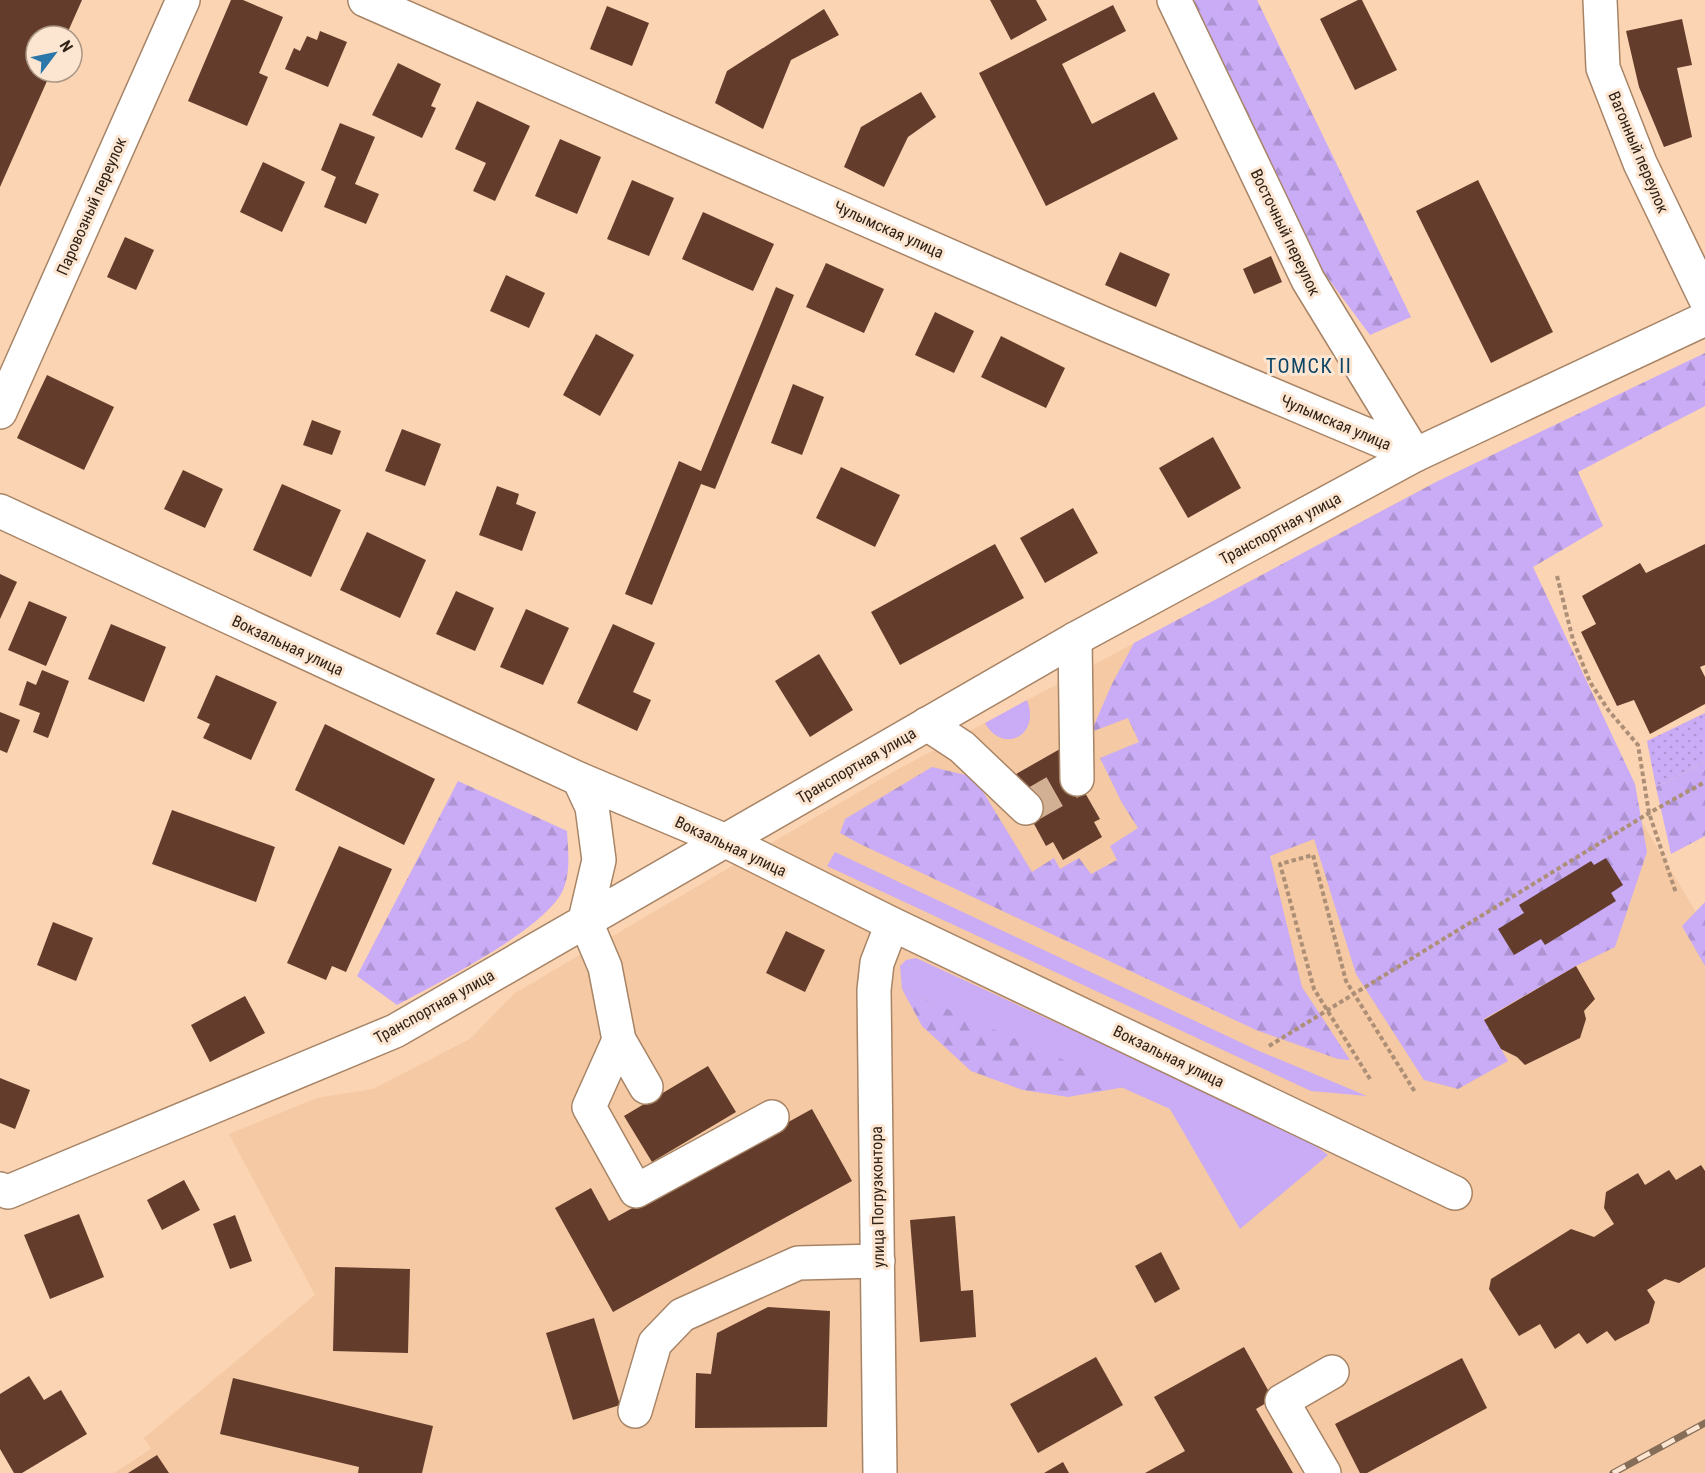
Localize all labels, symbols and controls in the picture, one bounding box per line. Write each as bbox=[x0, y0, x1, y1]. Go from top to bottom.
north arrow bbox=[24, 24, 84, 84]
text: N bbox=[56, 37, 77, 56]
street label: Вагонный переулок bbox=[1604, 88, 1673, 216]
street label: Паровозный переулок bbox=[53, 134, 131, 278]
street label: Восточный переулок bbox=[1247, 166, 1325, 299]
street label: Чулымская улица bbox=[831, 197, 947, 262]
district label: ТОМСК II bbox=[1266, 354, 1352, 378]
street label: Чулымская улица bbox=[1278, 391, 1394, 454]
street label: Транспортная улица bbox=[1216, 488, 1344, 568]
street label: Вокзальная улица bbox=[229, 611, 347, 680]
street label: Транспортная улица bbox=[793, 724, 919, 807]
street label: Вокзальная улица bbox=[672, 812, 790, 881]
street label: Транспортная улица bbox=[371, 965, 498, 1047]
street label: Вокзальная улица bbox=[1110, 1021, 1227, 1092]
street label: улица Погрузконтора bbox=[867, 1126, 888, 1268]

